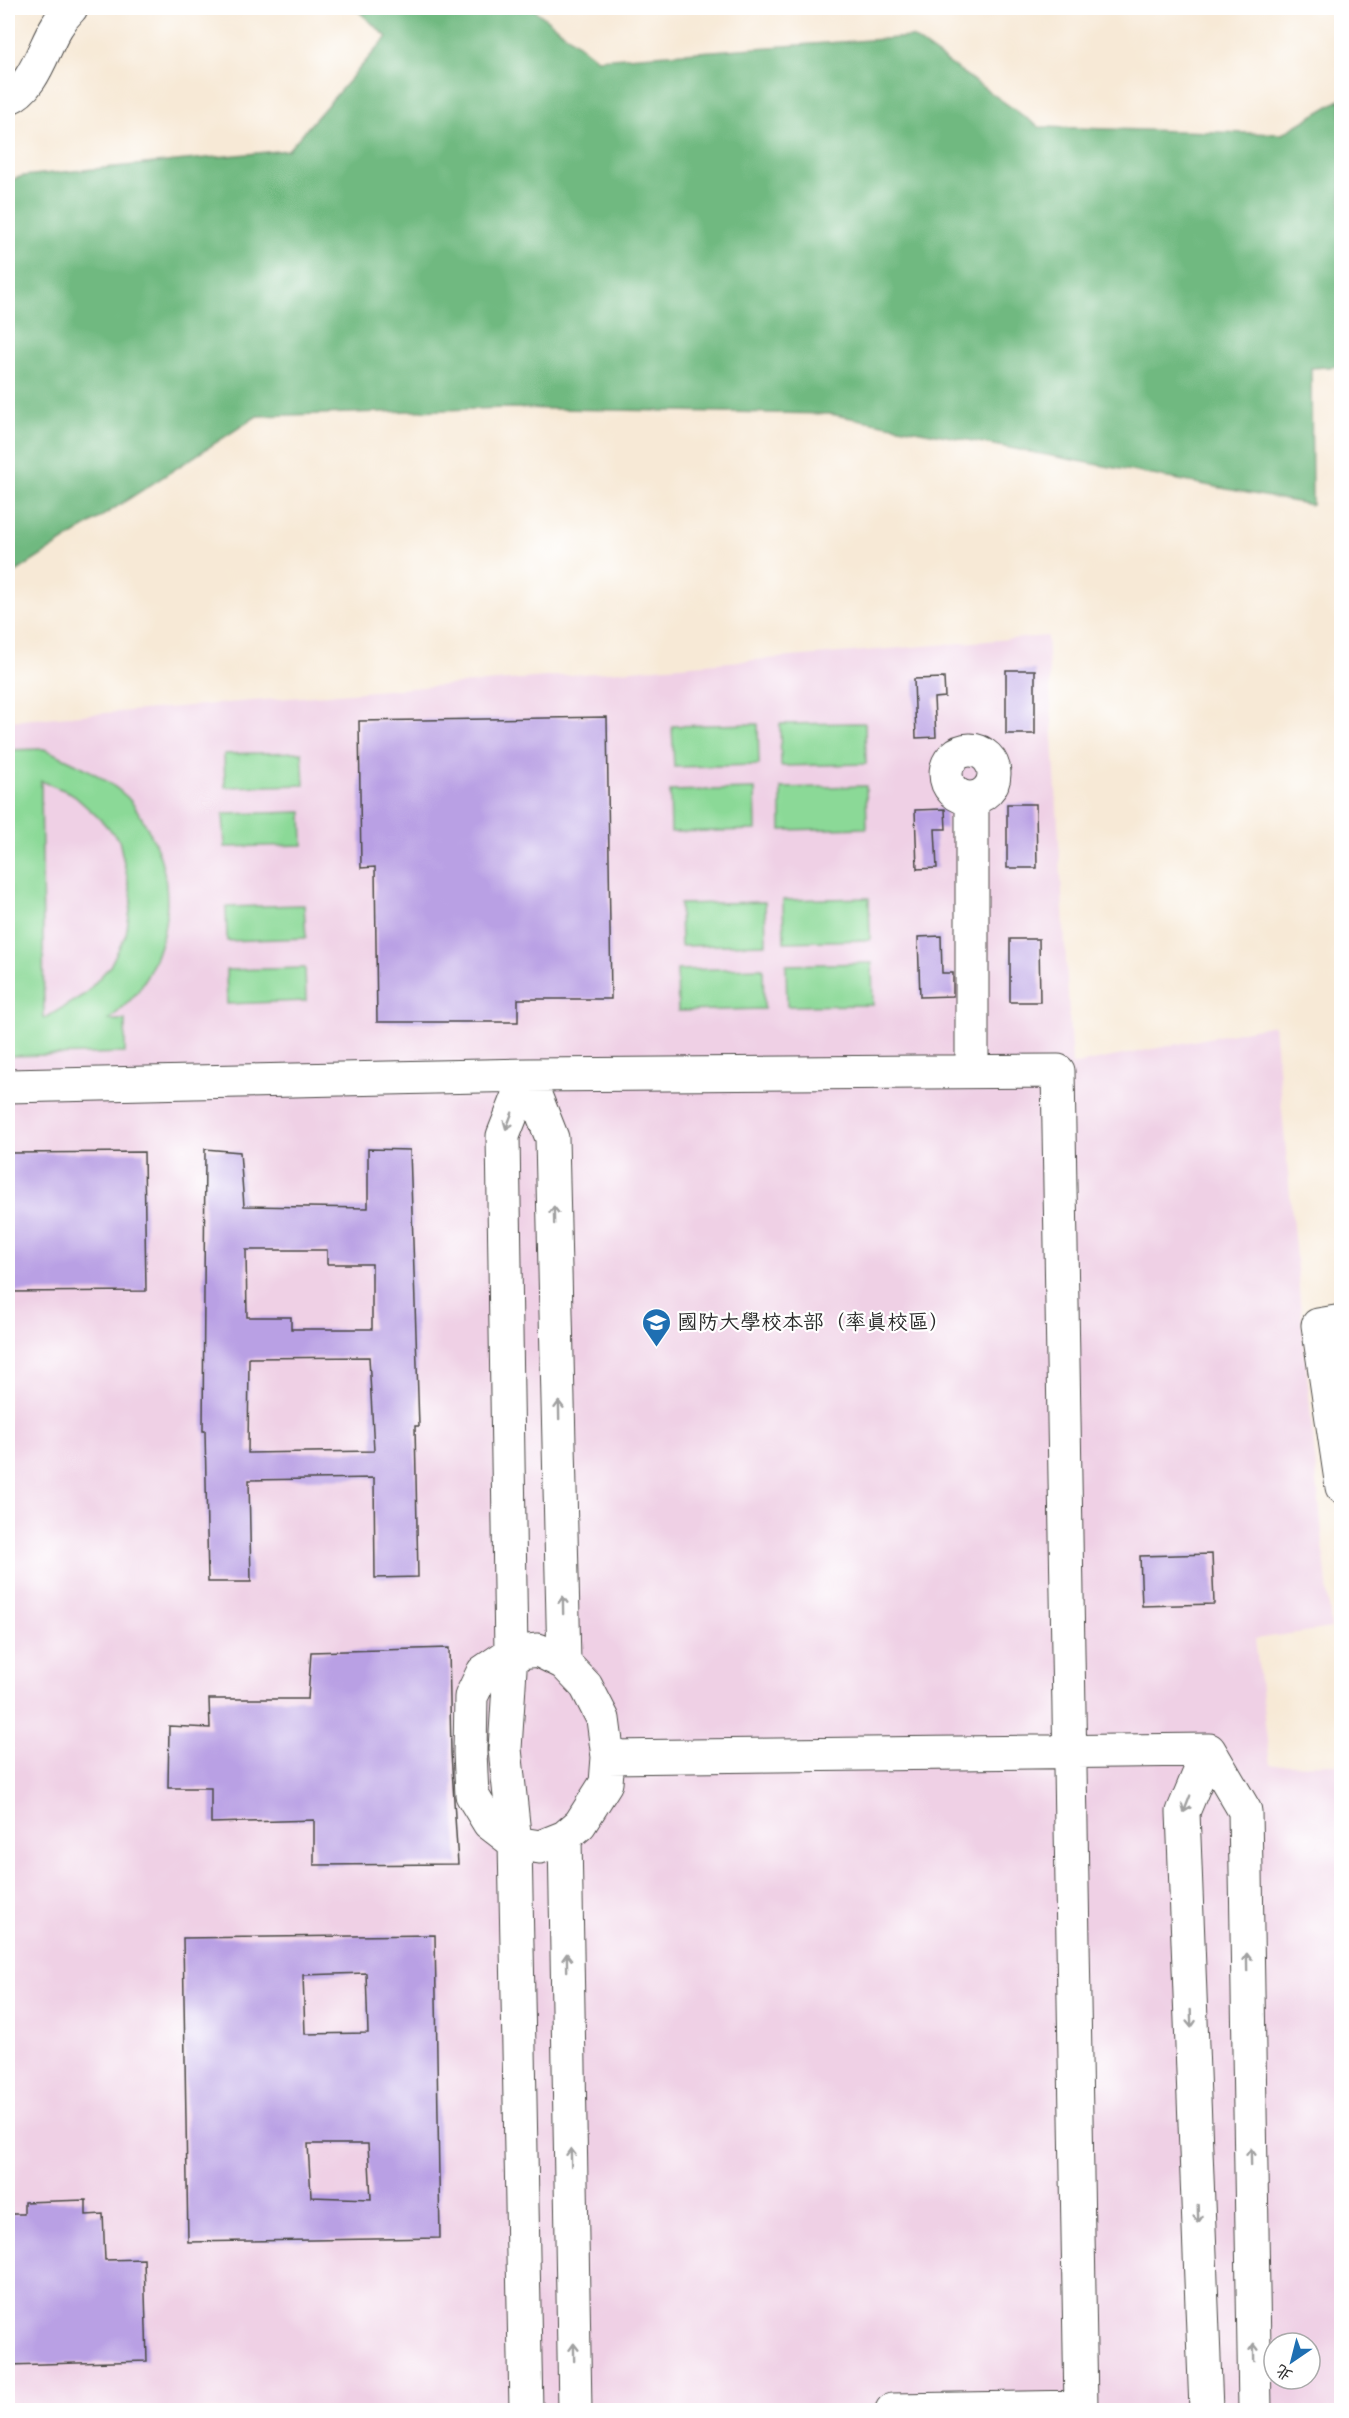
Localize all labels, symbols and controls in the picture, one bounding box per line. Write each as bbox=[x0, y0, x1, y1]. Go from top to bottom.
one-way arrow bbox=[503, 1111, 514, 1130]
one-way arrow bbox=[548, 1205, 560, 1225]
school or university icon: 國防大學校本部（率真校區） bbox=[640, 1306, 672, 1348]
place label: 國防大學校本部（率真校區） bbox=[677, 1310, 950, 1335]
one-way arrow bbox=[553, 1400, 564, 1420]
one-way arrow bbox=[557, 1595, 569, 1615]
one-way arrow bbox=[1181, 1794, 1192, 1812]
one-way arrow bbox=[561, 1953, 573, 1973]
one-way arrow bbox=[1242, 1953, 1253, 1973]
one-way arrow bbox=[1185, 2008, 1197, 2028]
one-way arrow bbox=[565, 2148, 576, 2168]
one-way arrow bbox=[1245, 2148, 1257, 2168]
one-way arrow bbox=[1193, 2203, 1204, 2223]
north arrow bbox=[1262, 2331, 1322, 2391]
one-way arrow bbox=[568, 2343, 580, 2363]
one-way arrow bbox=[1249, 2343, 1260, 2363]
text: 北 bbox=[1272, 2360, 1296, 2384]

